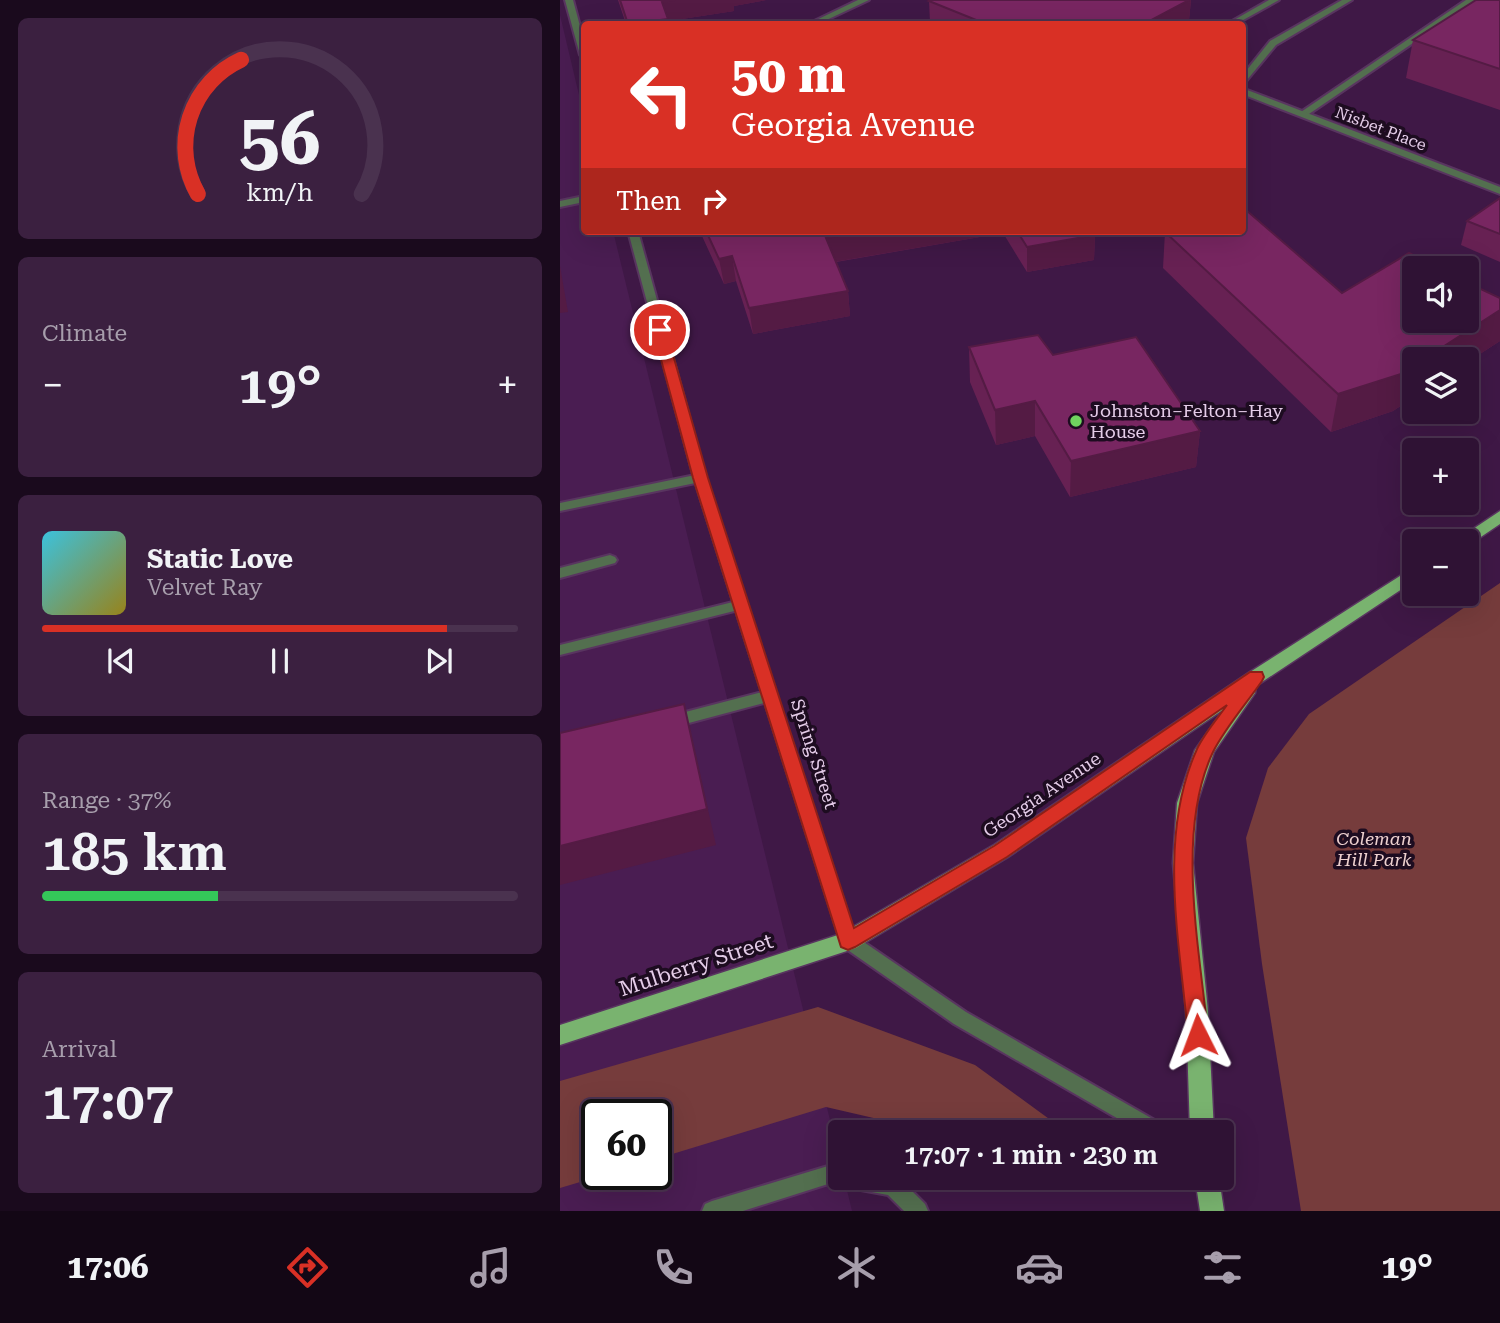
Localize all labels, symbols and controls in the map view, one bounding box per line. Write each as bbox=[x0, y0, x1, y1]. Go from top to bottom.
text: 50 m bbox=[731, 47, 846, 104]
icon: left bbox=[616, 49, 707, 140]
text: 56 bbox=[239, 98, 321, 183]
street label: Nisbet Place bbox=[1333, 102, 1429, 155]
text: Georgia Avenue bbox=[731, 106, 975, 144]
text: km/h bbox=[247, 178, 313, 207]
icon: right bbox=[695, 182, 733, 220]
text: Then bbox=[616, 186, 681, 216]
map controls bbox=[1402, 256, 1479, 606]
button: sound bbox=[1402, 256, 1479, 333]
pin bbox=[630, 300, 690, 360]
icon: arrive bbox=[641, 311, 679, 349]
text: Climate bbox=[42, 320, 127, 347]
button: layers bbox=[1402, 347, 1479, 424]
text: 19° bbox=[238, 355, 322, 416]
text: − bbox=[42, 363, 63, 407]
text: + bbox=[497, 363, 518, 407]
place label: Johnston–Felton–Hay House bbox=[1090, 400, 1283, 442]
marker: Johnston–Felton–Hay House bbox=[1068, 413, 1084, 429]
button: + bbox=[1402, 438, 1479, 515]
button: − bbox=[1402, 529, 1479, 606]
text: Static Love bbox=[147, 544, 293, 574]
text: Velvet Ray bbox=[147, 574, 262, 601]
icon: previous bbox=[102, 642, 140, 680]
icon: pause bbox=[261, 642, 299, 680]
icon: next bbox=[420, 642, 458, 680]
street label: Spring Street bbox=[787, 696, 842, 812]
street label: Georgia Avenue bbox=[979, 747, 1105, 842]
text: Range · 37% bbox=[42, 787, 171, 814]
text: 185 km bbox=[42, 822, 227, 883]
park label: Coleman Hill Park bbox=[1336, 828, 1412, 870]
street label: Mulberry Street bbox=[616, 929, 776, 1001]
position arrow bbox=[1161, 998, 1235, 1072]
text: Arrival bbox=[42, 1036, 117, 1063]
text: 17:07 bbox=[42, 1071, 174, 1132]
speed limit sign: 60 bbox=[581, 1099, 672, 1190]
text: 17:07 · 1 min · 230 m bbox=[904, 1140, 1158, 1170]
icon: directions bbox=[283, 1243, 332, 1292]
icon: music bbox=[466, 1243, 515, 1292]
icon: phone bbox=[649, 1243, 698, 1292]
icon: climate bbox=[832, 1243, 881, 1292]
icon: car bbox=[1015, 1243, 1064, 1292]
icon: filters bbox=[1198, 1243, 1247, 1292]
text: 17:06 bbox=[67, 1248, 149, 1286]
text: 19° bbox=[1381, 1248, 1433, 1286]

